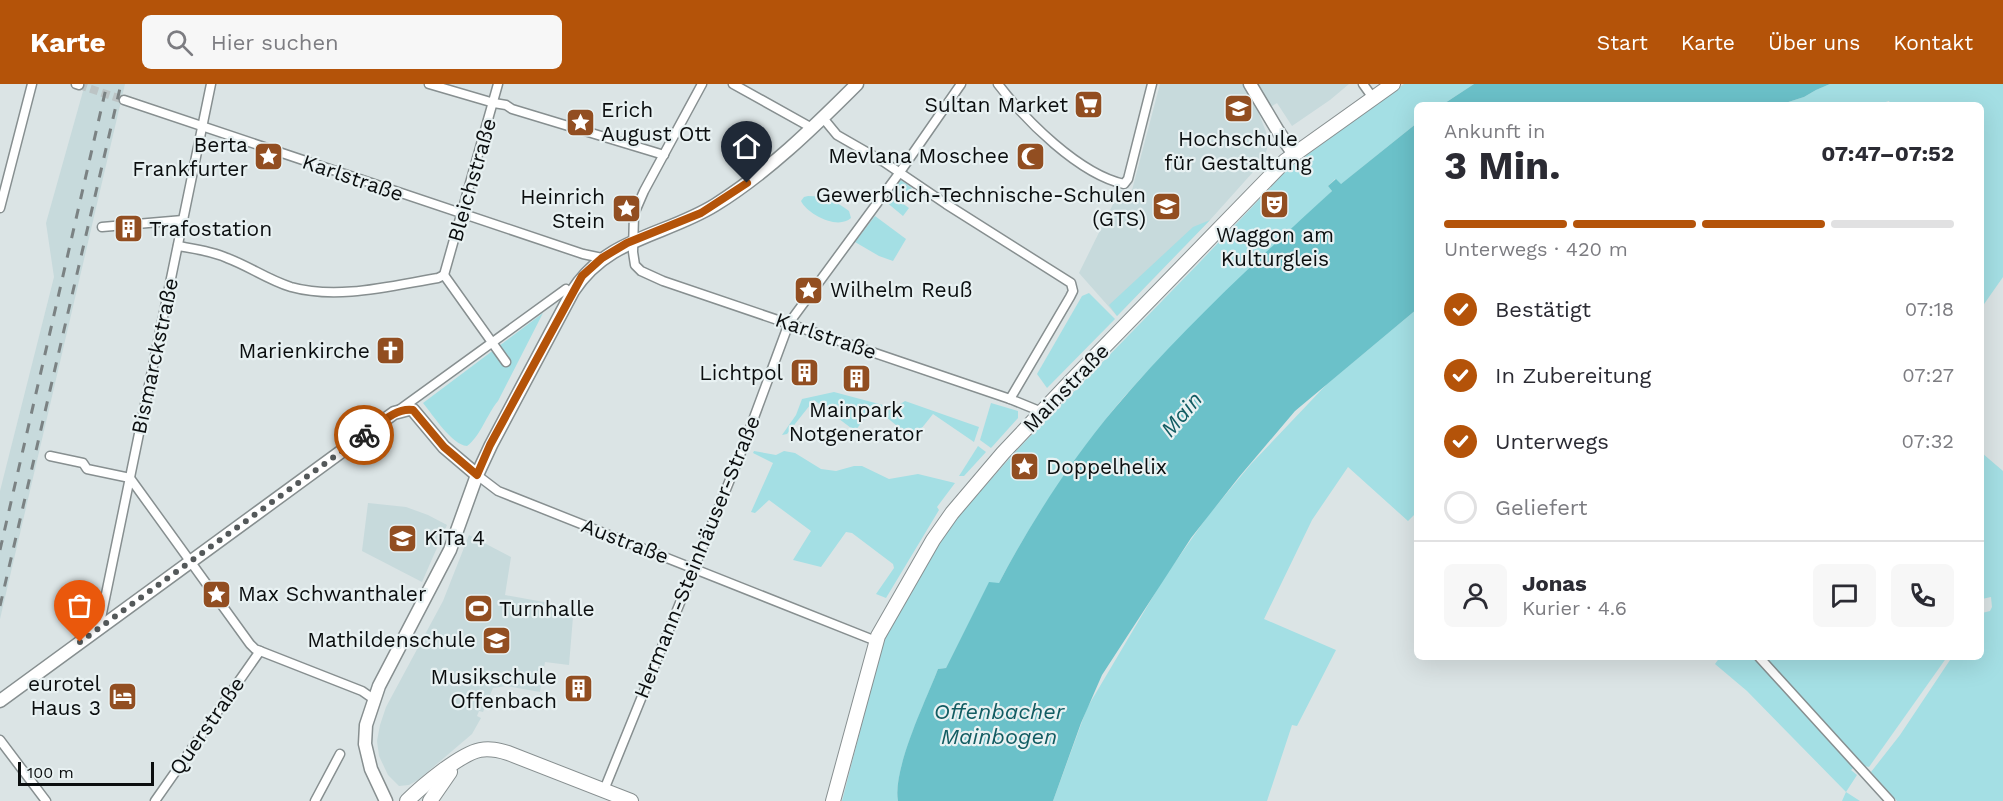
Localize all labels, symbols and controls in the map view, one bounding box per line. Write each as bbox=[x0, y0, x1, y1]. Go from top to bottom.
search box bbox=[142, 15, 562, 69]
text: Karte bbox=[30, 26, 106, 59]
icon: search bbox=[163, 26, 196, 59]
text: Hier suchen bbox=[211, 30, 339, 55]
text: Start bbox=[1597, 30, 1648, 55]
text: Karte bbox=[1681, 30, 1735, 55]
text: Über uns bbox=[1768, 30, 1860, 55]
text: Kontakt bbox=[1893, 30, 1973, 55]
supermarket icon: Sultan Market bbox=[1073, 89, 1105, 121]
place label: Sultan Market bbox=[924, 92, 1068, 117]
school or university icon: Hochschule für Gestaltung bbox=[1222, 92, 1254, 124]
place label: Erich August Ott bbox=[601, 97, 711, 146]
place icon: Erich August Ott bbox=[564, 106, 596, 138]
street label: Bleichstraße bbox=[442, 115, 501, 245]
text: Ankunft in bbox=[1444, 119, 1545, 143]
pin bbox=[721, 121, 772, 183]
place label: Hochschule für Gestaltung bbox=[1164, 126, 1313, 175]
icon: home bbox=[730, 130, 763, 163]
place label: Berta Frankfurter bbox=[132, 132, 248, 181]
mosque icon: Mevlana Moschee bbox=[1014, 140, 1046, 172]
place icon: Berta Frankfurter bbox=[253, 141, 285, 173]
text: 07:47–07:52 bbox=[1821, 141, 1954, 166]
place label: Mevlana Moschee bbox=[828, 143, 1009, 168]
text: 3 Min. bbox=[1444, 143, 1561, 188]
street label: Karlstraße bbox=[299, 149, 407, 207]
place label: Gewerblich-Technische-Schulen (GTS) bbox=[816, 182, 1146, 231]
place label: Heinrich Stein bbox=[520, 184, 605, 233]
theatre icon: Waggon am Kulturgleis bbox=[1259, 188, 1291, 220]
school or university icon: Gewerblich-Technische-Schulen (GTS) bbox=[1151, 191, 1183, 223]
place icon: Heinrich Stein bbox=[610, 193, 642, 225]
building icon: Trafostation bbox=[112, 213, 144, 245]
place label: Trafostation bbox=[149, 216, 272, 241]
place label: Waggon am Kulturgleis bbox=[1216, 222, 1334, 271]
text: Unterwegs · 420 m bbox=[1444, 237, 1628, 261]
place icon: Wilhelm Reuß bbox=[793, 274, 825, 306]
street label: Bismarckstraße bbox=[126, 276, 183, 436]
place label: Wilhelm Reuß bbox=[830, 277, 973, 302]
icon: check bbox=[1444, 293, 1477, 326]
text: Bestätigt bbox=[1495, 297, 1591, 322]
text: 07:18 bbox=[1905, 297, 1954, 321]
street label: Karlstraße bbox=[772, 307, 880, 365]
church icon: Marienkirche bbox=[375, 335, 407, 367]
place label: Marienkirche bbox=[238, 338, 370, 363]
street label: Mainstraße bbox=[1017, 338, 1114, 437]
building icon: Lichtpol bbox=[788, 357, 820, 389]
icon: check bbox=[1444, 359, 1477, 392]
place label: Lichtpol bbox=[699, 360, 784, 385]
building icon: Mainpark Notgenerator bbox=[840, 363, 872, 395]
text: In Zubereitung bbox=[1495, 363, 1651, 388]
text: 07:27 bbox=[1902, 363, 1954, 387]
water label: Main bbox=[1156, 387, 1207, 442]
place label: Mainpark Notgenerator bbox=[789, 397, 924, 446]
courier bbox=[334, 405, 394, 465]
street label: Hermann-Steinhäuser-Straße bbox=[628, 412, 765, 702]
icon: bike bbox=[348, 419, 381, 452]
icon: check bbox=[1444, 425, 1477, 458]
text: Unterwegs bbox=[1495, 429, 1609, 454]
text: 07:32 bbox=[1902, 429, 1954, 453]
place icon: Doppelhelix bbox=[1009, 451, 1041, 483]
place label: Doppelhelix bbox=[1046, 454, 1167, 479]
text: Geliefert bbox=[1495, 495, 1587, 520]
street label: Austraße bbox=[578, 512, 672, 569]
school or university icon: KiTa 4 bbox=[387, 522, 419, 554]
place label: KiTa 4 bbox=[424, 525, 485, 550]
button: person bbox=[1444, 564, 1507, 627]
button: chat bbox=[1813, 564, 1876, 627]
button: phone bbox=[1891, 564, 1954, 627]
text: Jonas bbox=[1522, 571, 1587, 596]
place icon: Max Schwanthaler bbox=[201, 578, 233, 610]
pin bbox=[54, 580, 105, 642]
place label: Max Schwanthaler bbox=[238, 581, 427, 606]
icon: bag bbox=[63, 589, 96, 622]
sports icon: Turnhalle bbox=[462, 593, 494, 625]
place label: Turnhalle bbox=[499, 596, 595, 621]
text: Kurier · 4.6 bbox=[1522, 596, 1627, 620]
school or university icon: Mathildenschule bbox=[481, 624, 513, 656]
place label: Mathildenschule bbox=[307, 627, 476, 652]
place label: Musikschule Offenbach bbox=[431, 664, 557, 713]
place label: eurotel Haus 3 bbox=[28, 671, 102, 720]
street label: Querstraße bbox=[164, 672, 250, 780]
building icon: Musikschule Offenbach bbox=[562, 673, 594, 705]
hotel icon: eurotel Haus 3 bbox=[106, 680, 138, 712]
water label: Offenbacher Mainbogen bbox=[934, 699, 1066, 749]
scale bar bbox=[18, 759, 154, 786]
text: 100 m bbox=[27, 763, 74, 782]

